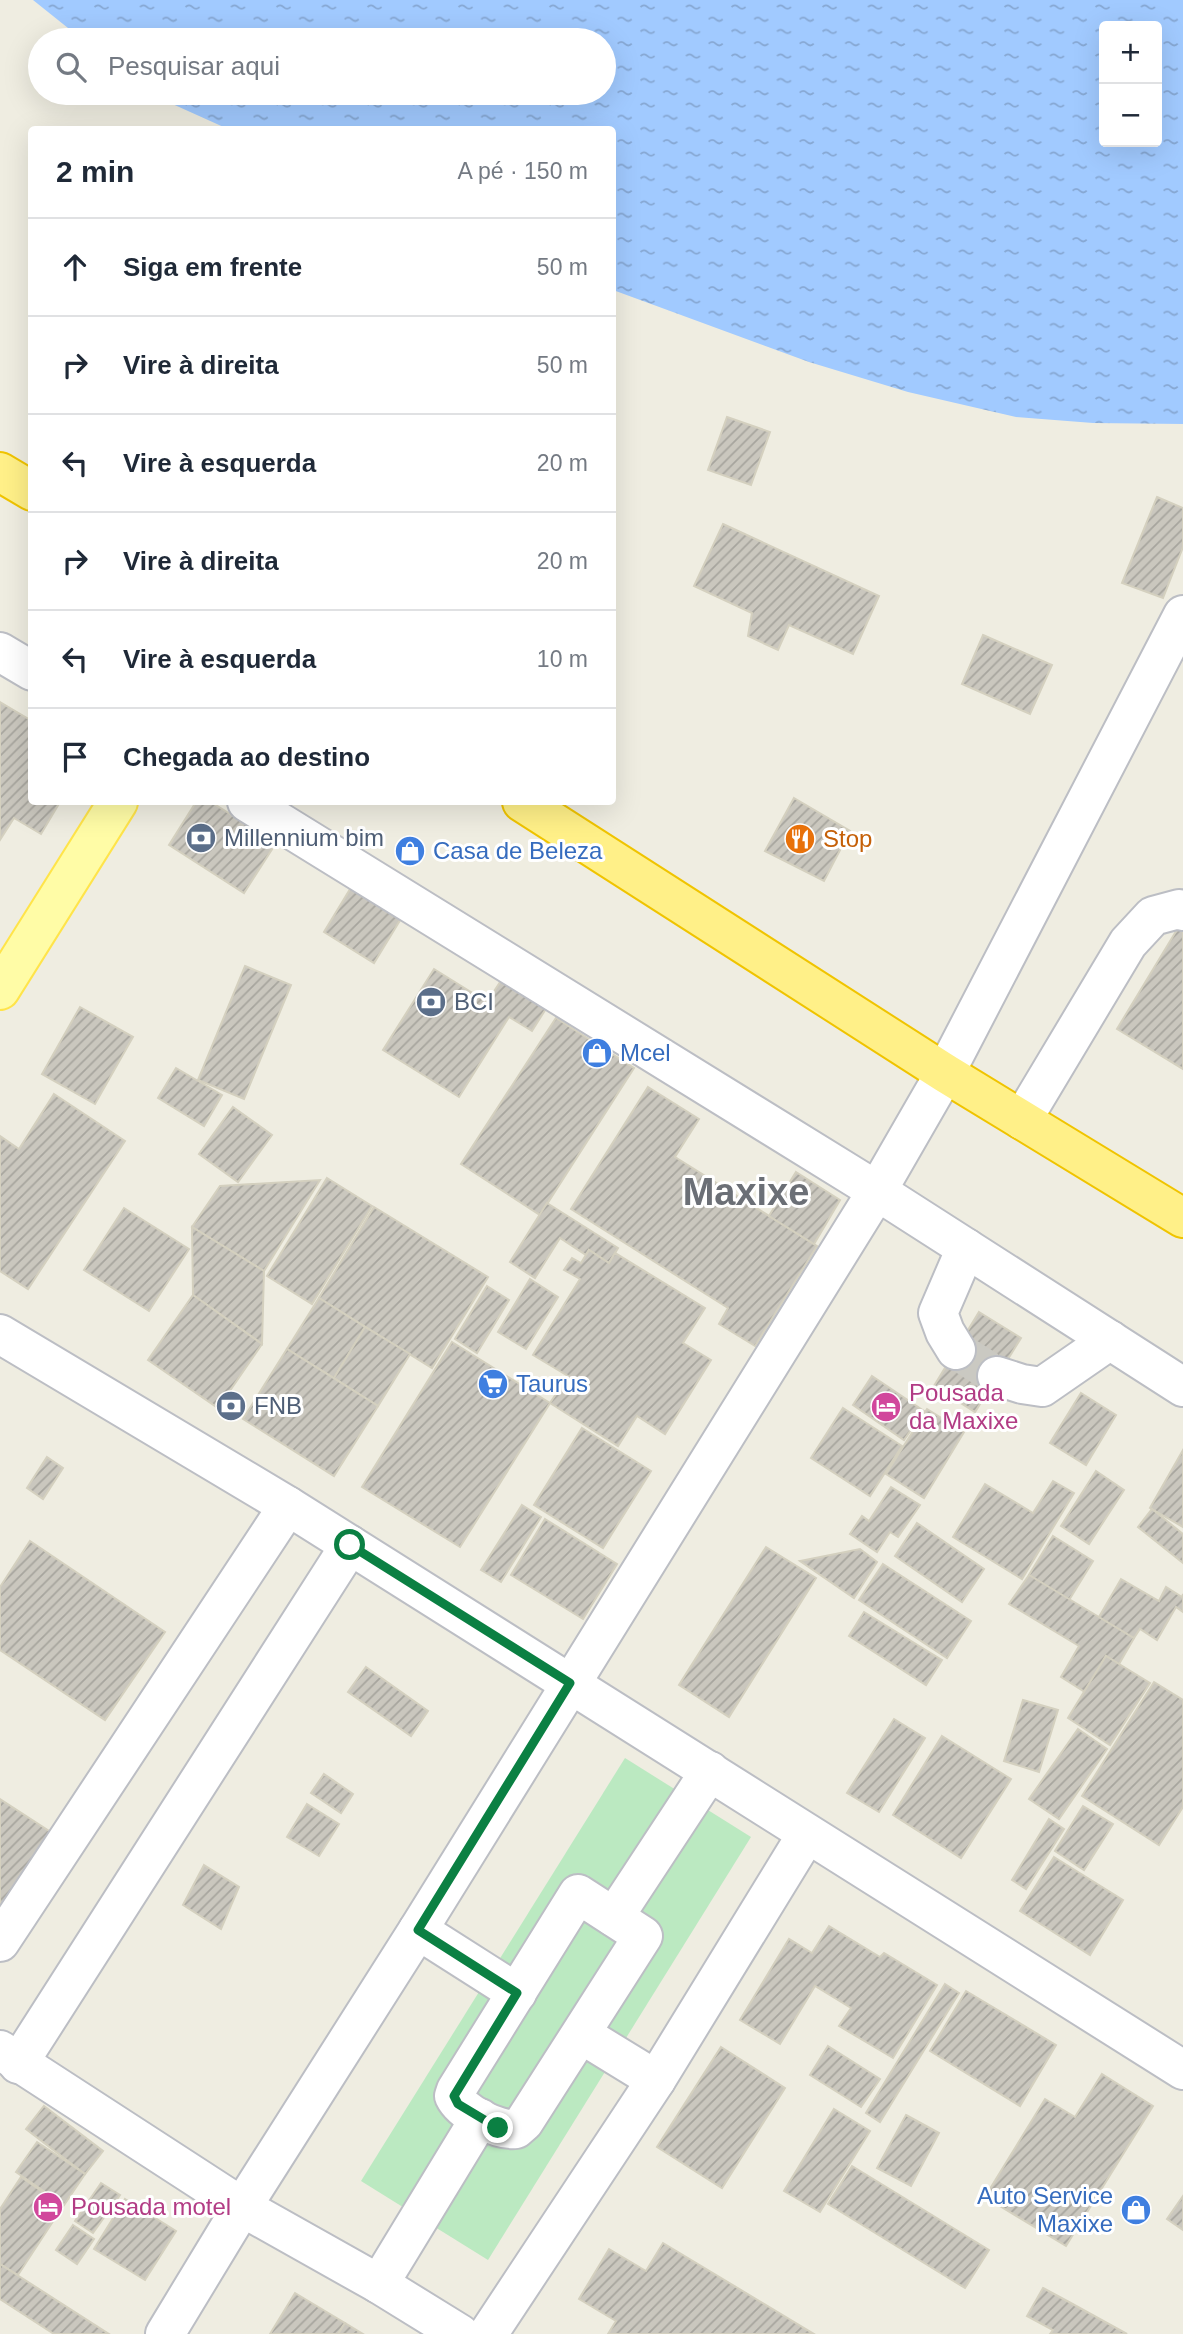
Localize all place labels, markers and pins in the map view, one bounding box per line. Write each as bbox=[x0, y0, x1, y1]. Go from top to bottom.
bank icon: Millennium bim bbox=[184, 821, 218, 855]
restaurant icon: Stop bbox=[783, 822, 817, 856]
place label: Millennium bim bbox=[224, 824, 384, 851]
place label: Stop bbox=[823, 825, 872, 852]
shop icon: Casa de Beleza bbox=[393, 834, 427, 868]
place label: Casa de Beleza bbox=[433, 837, 603, 864]
bank icon: BCI bbox=[414, 985, 448, 1019]
place label: BCI bbox=[454, 988, 494, 1015]
shop icon: Mcel bbox=[580, 1036, 614, 1070]
place label: Mcel bbox=[620, 1039, 671, 1066]
supermarket icon: Taurus bbox=[476, 1367, 510, 1401]
place label: Taurus bbox=[516, 1370, 588, 1397]
place label: Pousada da Maxixe bbox=[909, 1379, 1018, 1434]
bank icon: FNB bbox=[214, 1389, 248, 1423]
hotel icon: Pousada da Maxixe bbox=[869, 1390, 903, 1424]
place label: FNB bbox=[254, 1392, 302, 1419]
place label: Auto Service Maxixe bbox=[977, 2182, 1113, 2237]
hotel icon: Pousada motel bbox=[31, 2190, 65, 2224]
place label: Pousada motel bbox=[71, 2193, 231, 2220]
shop icon: Auto Service Maxixe bbox=[1119, 2193, 1153, 2227]

